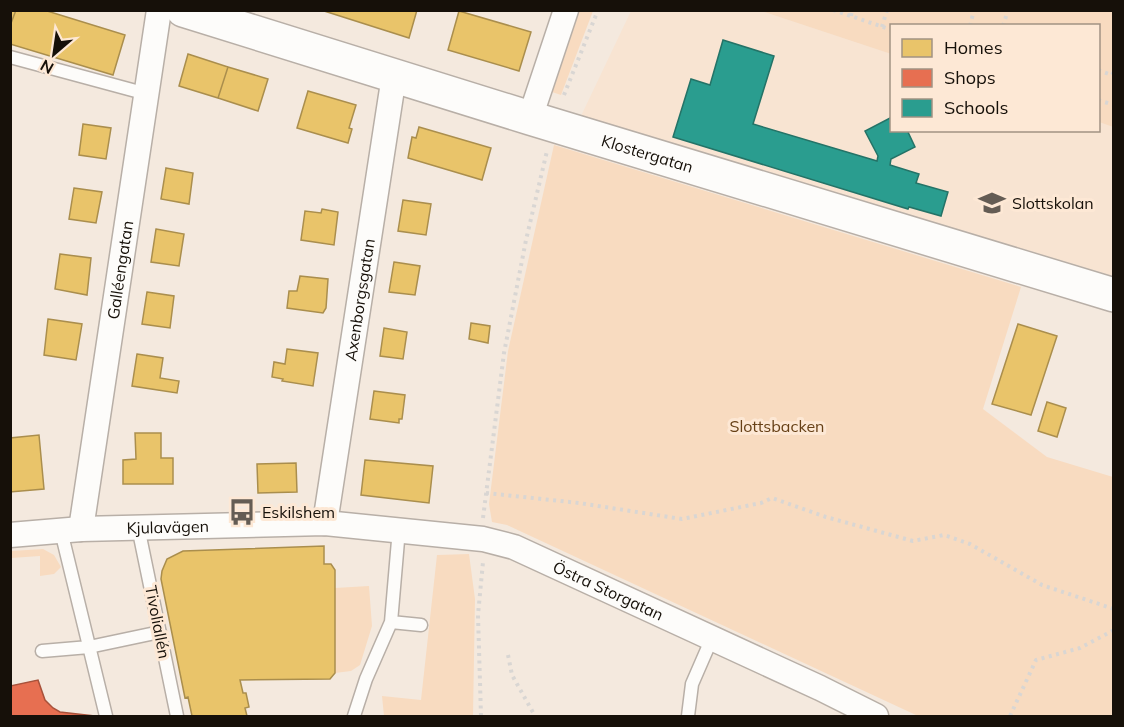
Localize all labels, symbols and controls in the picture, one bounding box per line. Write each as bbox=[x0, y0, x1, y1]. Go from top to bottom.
north arrow bbox=[24, 24, 84, 84]
legend bbox=[890, 24, 1100, 132]
text: Homes bbox=[944, 36, 1003, 59]
text: N bbox=[37, 55, 57, 79]
text: Shops bbox=[944, 66, 996, 89]
text: Schools bbox=[944, 96, 1009, 119]
street label: Klostergatan bbox=[599, 130, 696, 177]
school or university icon: Slottskolan bbox=[977, 188, 1007, 218]
place label: Slottskolan bbox=[1012, 193, 1094, 213]
street label: Galléengatan bbox=[103, 219, 137, 321]
street label: Axenborgsgatan bbox=[340, 237, 379, 362]
park label: Slottsbacken bbox=[730, 416, 825, 436]
bus stop icon: Eskilshem bbox=[227, 497, 257, 527]
place label: Eskilshem bbox=[262, 502, 335, 522]
street label: Kjulavägen bbox=[126, 516, 209, 538]
street label: Östra Storgatan bbox=[550, 556, 667, 625]
street label: Tivoliallén bbox=[141, 584, 175, 660]

